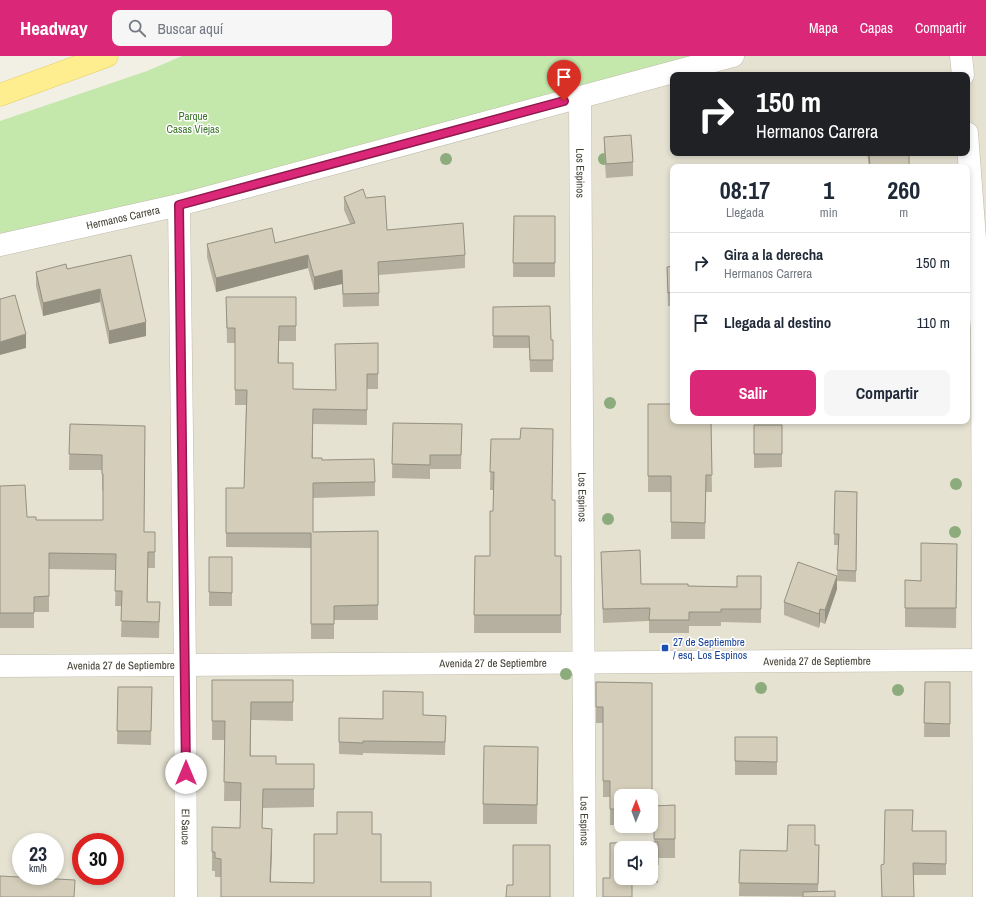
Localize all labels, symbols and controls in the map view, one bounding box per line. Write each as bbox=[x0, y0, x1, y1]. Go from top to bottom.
search box bbox=[112, 10, 392, 46]
text: Headway bbox=[20, 15, 88, 41]
icon: search bbox=[126, 17, 148, 39]
text: Buscar aquí bbox=[158, 18, 223, 39]
text: Mapa bbox=[809, 19, 838, 37]
text: Capas bbox=[860, 19, 893, 37]
text: Compartir bbox=[915, 19, 966, 37]
pin bbox=[547, 60, 581, 101]
icon: arrive bbox=[553, 66, 575, 88]
text: 150 m bbox=[756, 83, 821, 121]
icon: right bbox=[690, 88, 742, 140]
park label: Parque Casas Viejas bbox=[167, 109, 220, 136]
text: Hermanos Carrera bbox=[756, 119, 878, 144]
street label: Los Espinos bbox=[573, 148, 588, 198]
text: 08:17 bbox=[720, 174, 770, 206]
text: 1 bbox=[823, 174, 834, 206]
text: 260 bbox=[887, 174, 920, 206]
street label: Hermanos Carrera bbox=[85, 203, 161, 233]
text: Llegada bbox=[726, 204, 764, 221]
text: min bbox=[820, 204, 838, 221]
text: m bbox=[899, 204, 908, 221]
text: Gira a la derecha bbox=[724, 244, 823, 265]
icon: right bbox=[690, 252, 712, 274]
text: 150 m bbox=[916, 252, 950, 273]
text: Hermanos Carrera bbox=[724, 265, 812, 282]
icon: arrive bbox=[690, 312, 712, 334]
text: Llegada al destino bbox=[724, 312, 831, 333]
text: 110 m bbox=[917, 312, 950, 333]
button: Salir bbox=[690, 370, 816, 416]
button: Compartir bbox=[824, 370, 950, 416]
street label: Los Espinos bbox=[575, 472, 590, 522]
place label: 27 de Septiembre / esq. Los Espinos bbox=[673, 635, 748, 662]
marker: 27 de Septiembre / esq. Los Espinos bbox=[660, 643, 670, 653]
street label: Avenida 27 de Septiembre bbox=[762, 654, 871, 668]
street label: Avenida 27 de Septiembre bbox=[438, 656, 547, 670]
street label: Avenida 27 de Septiembre bbox=[66, 658, 175, 673]
position arrow bbox=[165, 752, 207, 794]
north arrow bbox=[614, 789, 658, 833]
map controls bbox=[614, 789, 658, 885]
street label: Los Espinos bbox=[577, 796, 592, 846]
street label: El Sauce bbox=[179, 809, 193, 845]
speed limit sign: 30 bbox=[72, 833, 124, 885]
text: 23 bbox=[29, 840, 47, 867]
button: sound bbox=[614, 841, 658, 885]
text: km/h bbox=[29, 862, 47, 875]

